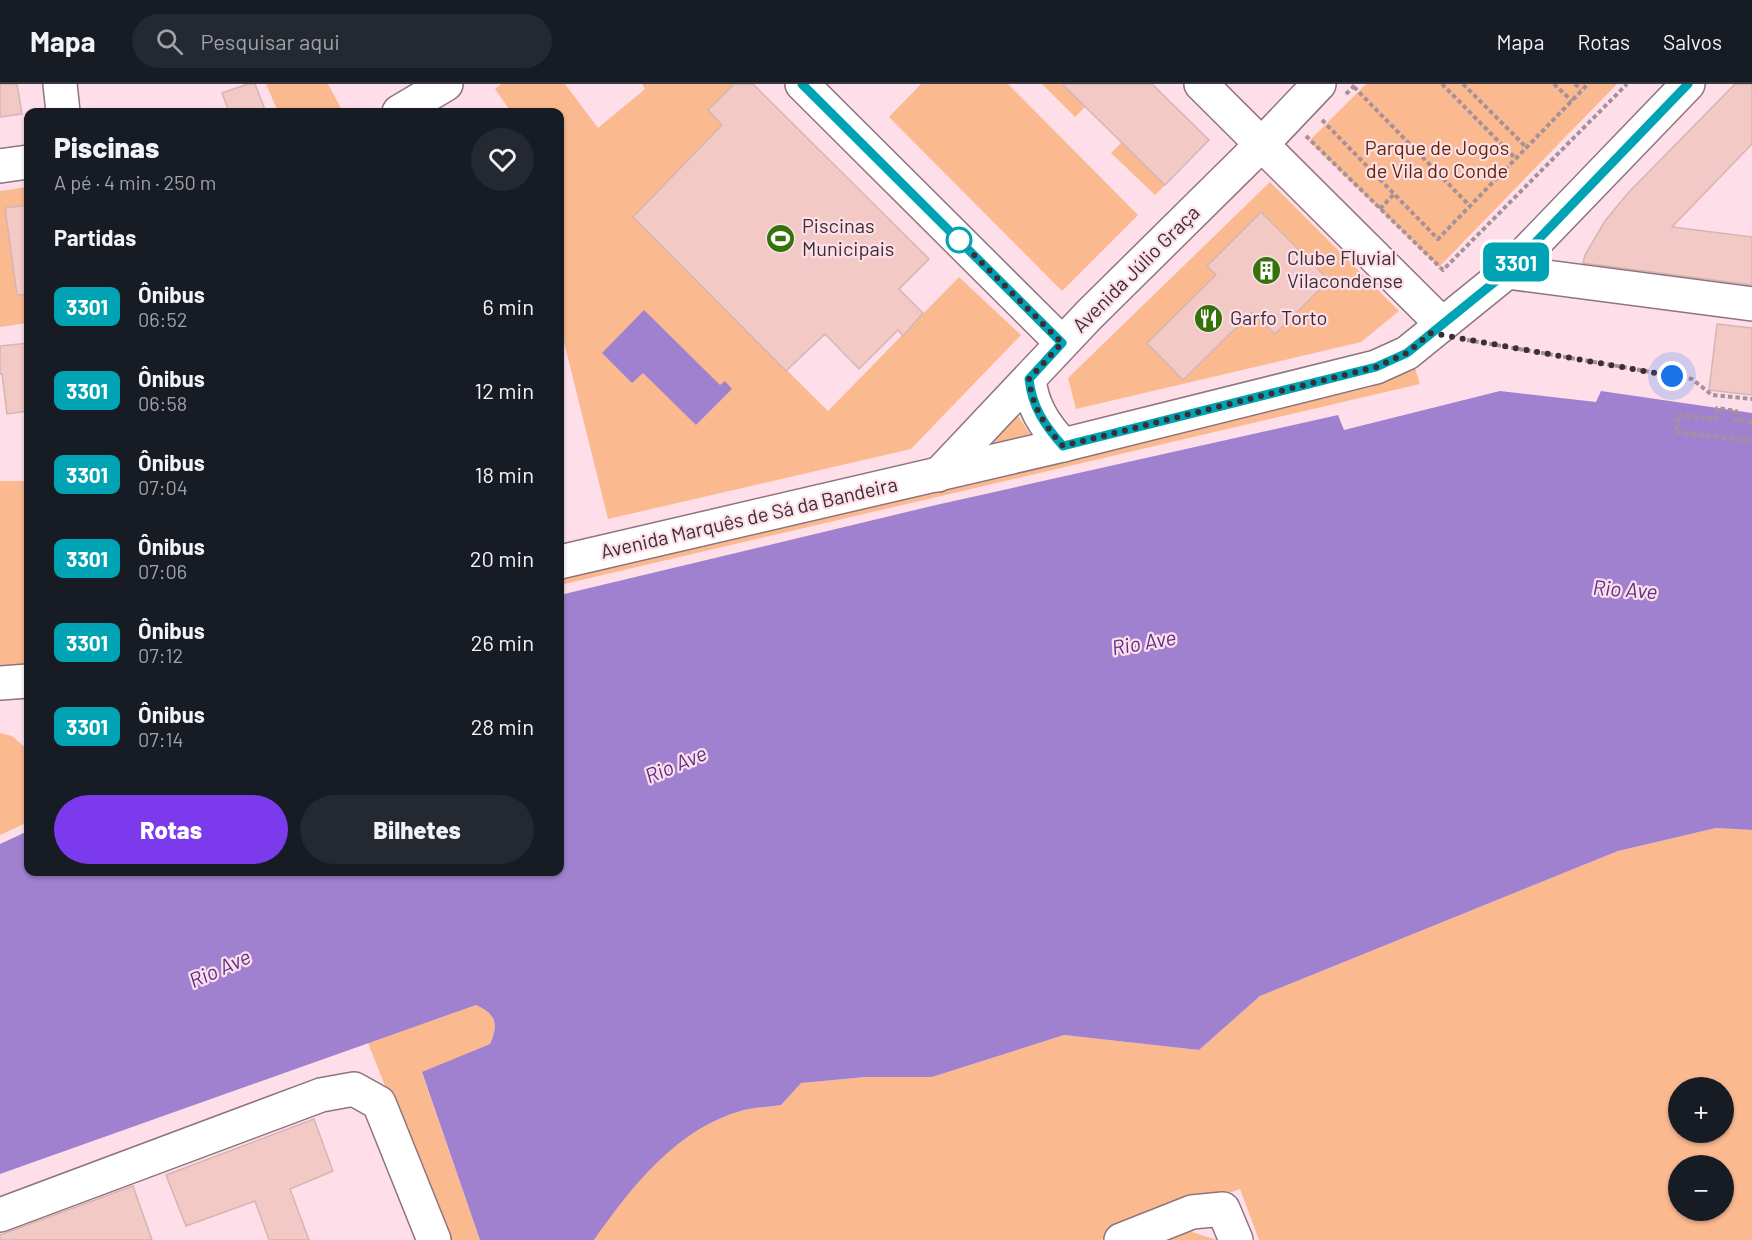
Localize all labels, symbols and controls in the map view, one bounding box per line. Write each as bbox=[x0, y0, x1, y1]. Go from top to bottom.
search box bbox=[132, 14, 552, 68]
text: Mapa bbox=[30, 24, 96, 58]
icon: search bbox=[153, 25, 186, 58]
text: Pesquisar aqui bbox=[201, 28, 340, 54]
text: Mapa bbox=[1496, 29, 1544, 54]
text: Rotas bbox=[1577, 29, 1630, 54]
text: Salvos bbox=[1663, 29, 1722, 54]
button: heart bbox=[471, 128, 534, 191]
text: Piscinas bbox=[54, 130, 159, 164]
park label: Parque de Jogos de Vila do Conde bbox=[1365, 135, 1509, 182]
text: A pé · 4 min · 250 m bbox=[54, 170, 216, 194]
street label: Avenida Júlio Graça bbox=[1067, 200, 1204, 337]
place label: Piscinas Municipais bbox=[802, 213, 894, 260]
sports icon: Piscinas Municipais bbox=[765, 222, 797, 254]
text: Partidas bbox=[54, 224, 136, 250]
unlabelled marker bbox=[946, 227, 972, 253]
line badge: 3301 bbox=[1474, 242, 1558, 282]
place label: Clube Fluvial Vilacondense bbox=[1287, 245, 1403, 292]
text: 3301 bbox=[1495, 250, 1537, 275]
building icon: Clube Fluvial Vilacondense bbox=[1250, 254, 1282, 286]
text: Ônibus bbox=[138, 281, 205, 307]
text: 6 min bbox=[483, 293, 534, 319]
text: 3301 bbox=[66, 294, 108, 319]
restaurant icon: Garfo Torto bbox=[1193, 302, 1225, 334]
place label: Garfo Torto bbox=[1230, 305, 1327, 329]
text: 06:52 bbox=[138, 307, 187, 331]
your location bbox=[1657, 361, 1687, 391]
text: Ônibus bbox=[138, 365, 205, 391]
text: 12 min bbox=[474, 377, 534, 403]
text: 3301 bbox=[66, 378, 108, 403]
text: 06:58 bbox=[138, 391, 187, 415]
text: Ônibus bbox=[138, 449, 205, 475]
text: 18 min bbox=[475, 461, 534, 487]
text: 3301 bbox=[66, 462, 108, 487]
street label: Avenida Marquês de Sá da Bandeira bbox=[598, 471, 899, 563]
text: 07:04 bbox=[138, 475, 188, 499]
text: Ônibus bbox=[138, 533, 205, 559]
text: 20 min bbox=[470, 545, 534, 571]
text: 3301 bbox=[66, 546, 108, 571]
text: 07:06 bbox=[138, 559, 187, 583]
water label: Rio Ave bbox=[1592, 574, 1658, 603]
text: Ônibus bbox=[138, 617, 205, 643]
water label: Rio Ave bbox=[1110, 624, 1178, 659]
text: 26 min bbox=[471, 629, 534, 655]
text: 3301 bbox=[66, 630, 108, 655]
text: 07:12 bbox=[138, 643, 183, 667]
text: Ônibus bbox=[138, 701, 205, 727]
text: 28 min bbox=[471, 713, 534, 739]
text: 3301 bbox=[66, 714, 108, 739]
text: 07:14 bbox=[138, 727, 184, 751]
water label: Rio Ave bbox=[641, 739, 710, 788]
button: Rotas bbox=[54, 795, 288, 864]
button: Bilhetes bbox=[300, 795, 534, 864]
water label: Rio Ave bbox=[185, 943, 254, 992]
map controls bbox=[1668, 1077, 1734, 1221]
button: + bbox=[1668, 1077, 1734, 1143]
button: − bbox=[1668, 1155, 1734, 1221]

